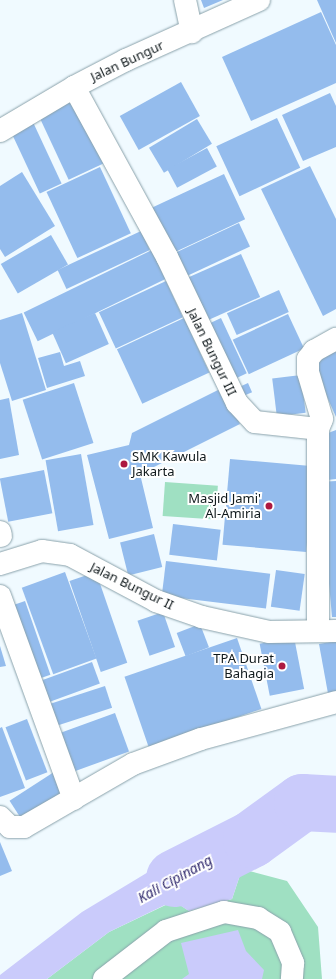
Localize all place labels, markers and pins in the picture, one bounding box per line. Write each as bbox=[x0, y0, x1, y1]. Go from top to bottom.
place label: SMK Kawula Jakarta bbox=[132, 449, 207, 480]
marker: SMK Kawula Jakarta bbox=[119, 459, 129, 469]
place label: Masjid Jami' Al-Amiria bbox=[188, 491, 261, 522]
marker: Masjid Jami' Al-Amiria bbox=[264, 501, 274, 511]
place label: TPA Durat Bahagia bbox=[213, 651, 274, 682]
marker: TPA Durat Bahagia bbox=[277, 661, 287, 671]

